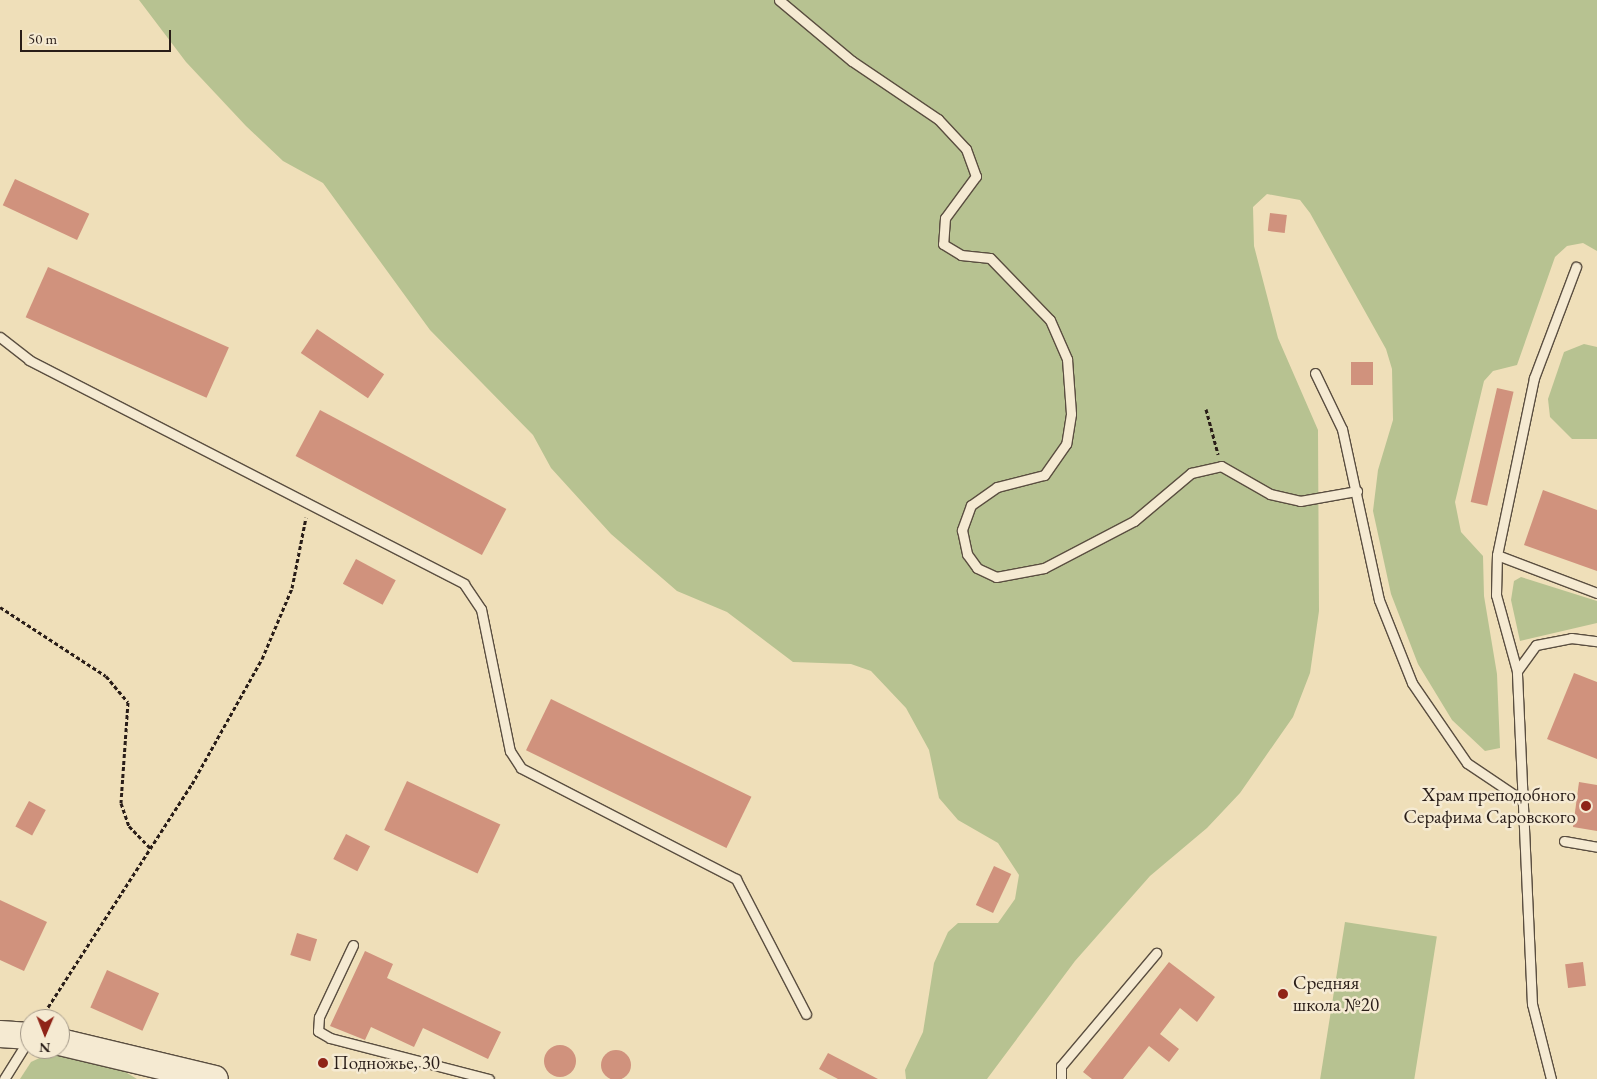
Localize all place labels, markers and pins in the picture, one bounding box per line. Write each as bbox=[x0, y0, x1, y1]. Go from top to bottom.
place label: Храм преподобного Серафима Саровского bbox=[1404, 784, 1576, 828]
marker: Храм преподобного Серафима Саровского bbox=[1580, 800, 1592, 812]
place label: Средняя школа №20 bbox=[1293, 972, 1379, 1016]
marker: Средняя школа №20 bbox=[1277, 988, 1289, 1000]
place label: Подножье, 30 bbox=[333, 1052, 440, 1074]
marker: Подножье, 30 bbox=[317, 1057, 329, 1069]

